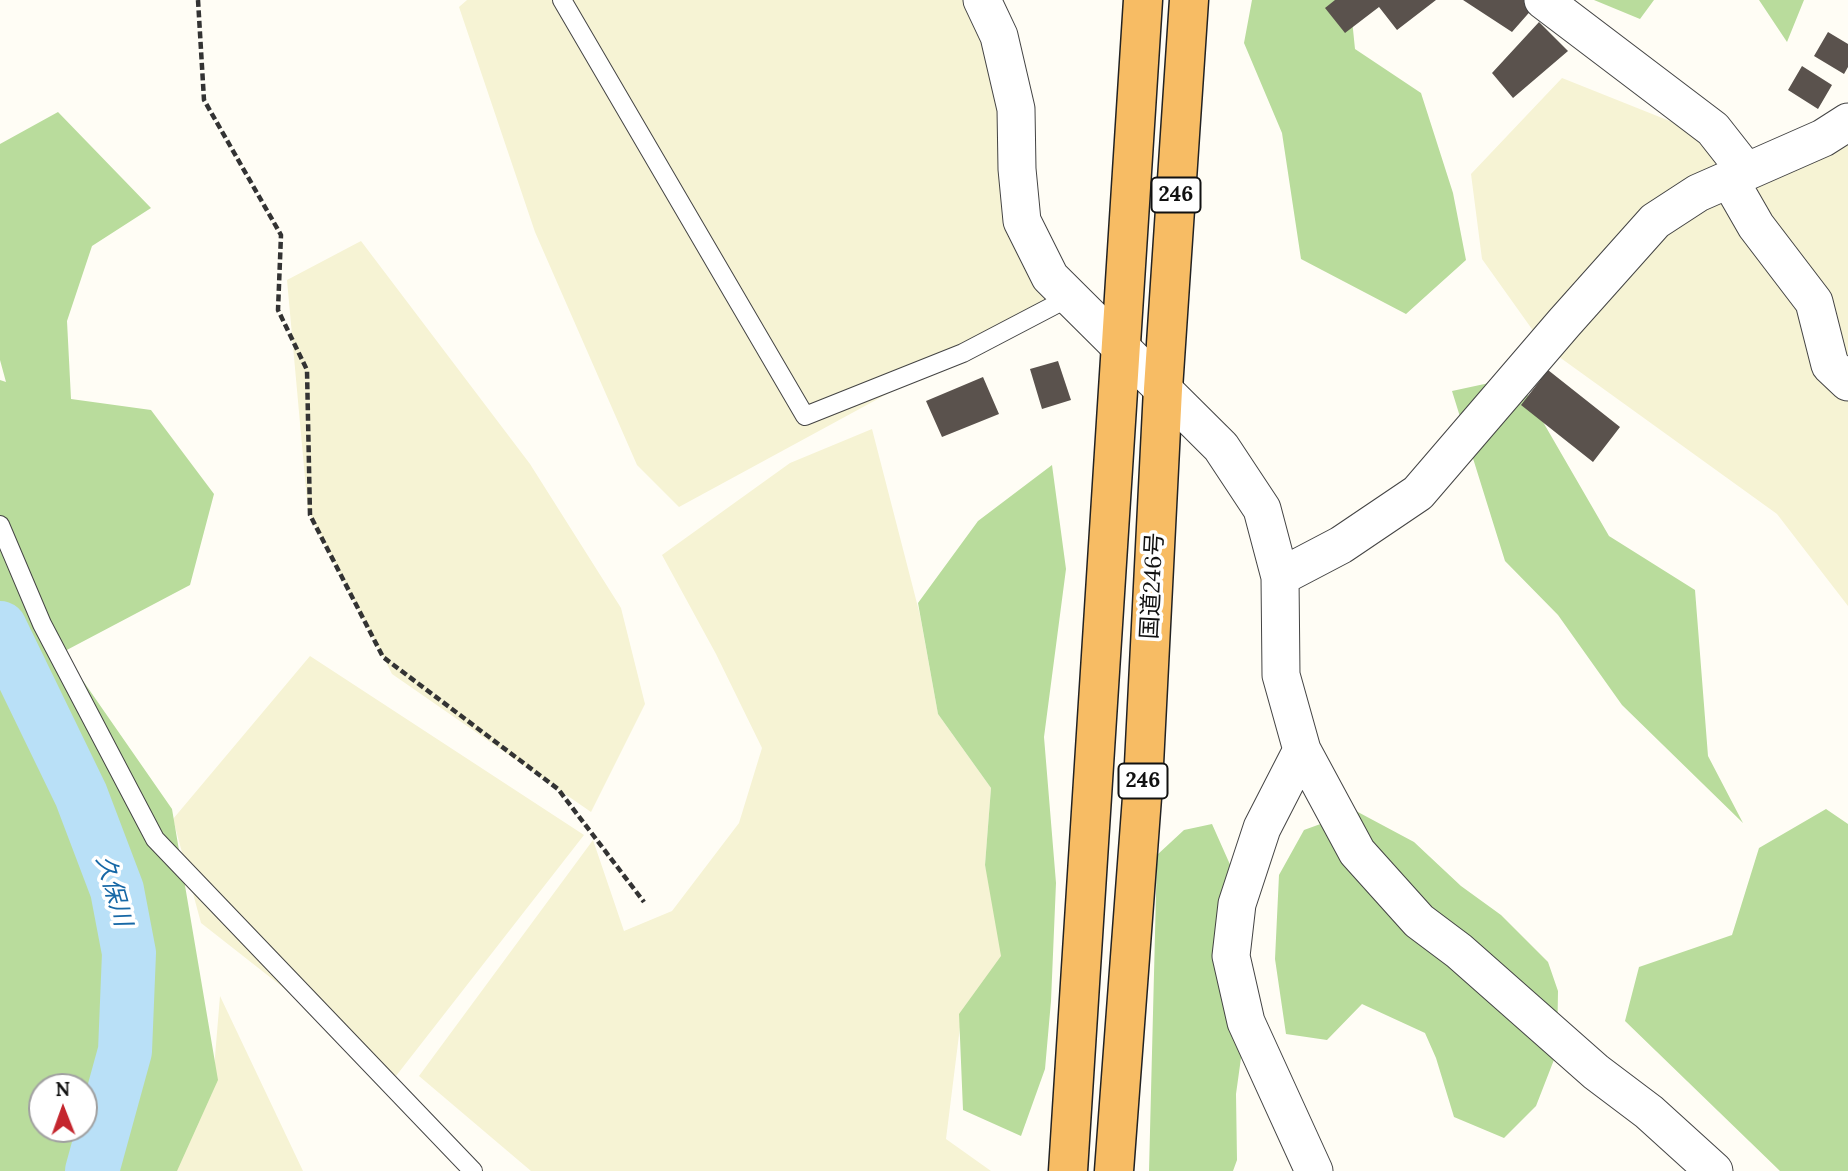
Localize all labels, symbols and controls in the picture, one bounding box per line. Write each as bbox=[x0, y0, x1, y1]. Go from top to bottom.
road number: 246 bbox=[1152, 178, 1200, 212]
street label: 国道246号 bbox=[1136, 532, 1170, 640]
road number: 246 bbox=[1118, 764, 1168, 798]
water label: 久保川 bbox=[89, 852, 137, 930]
north arrow bbox=[28, 1073, 98, 1143]
text: N bbox=[55, 1077, 70, 1101]

